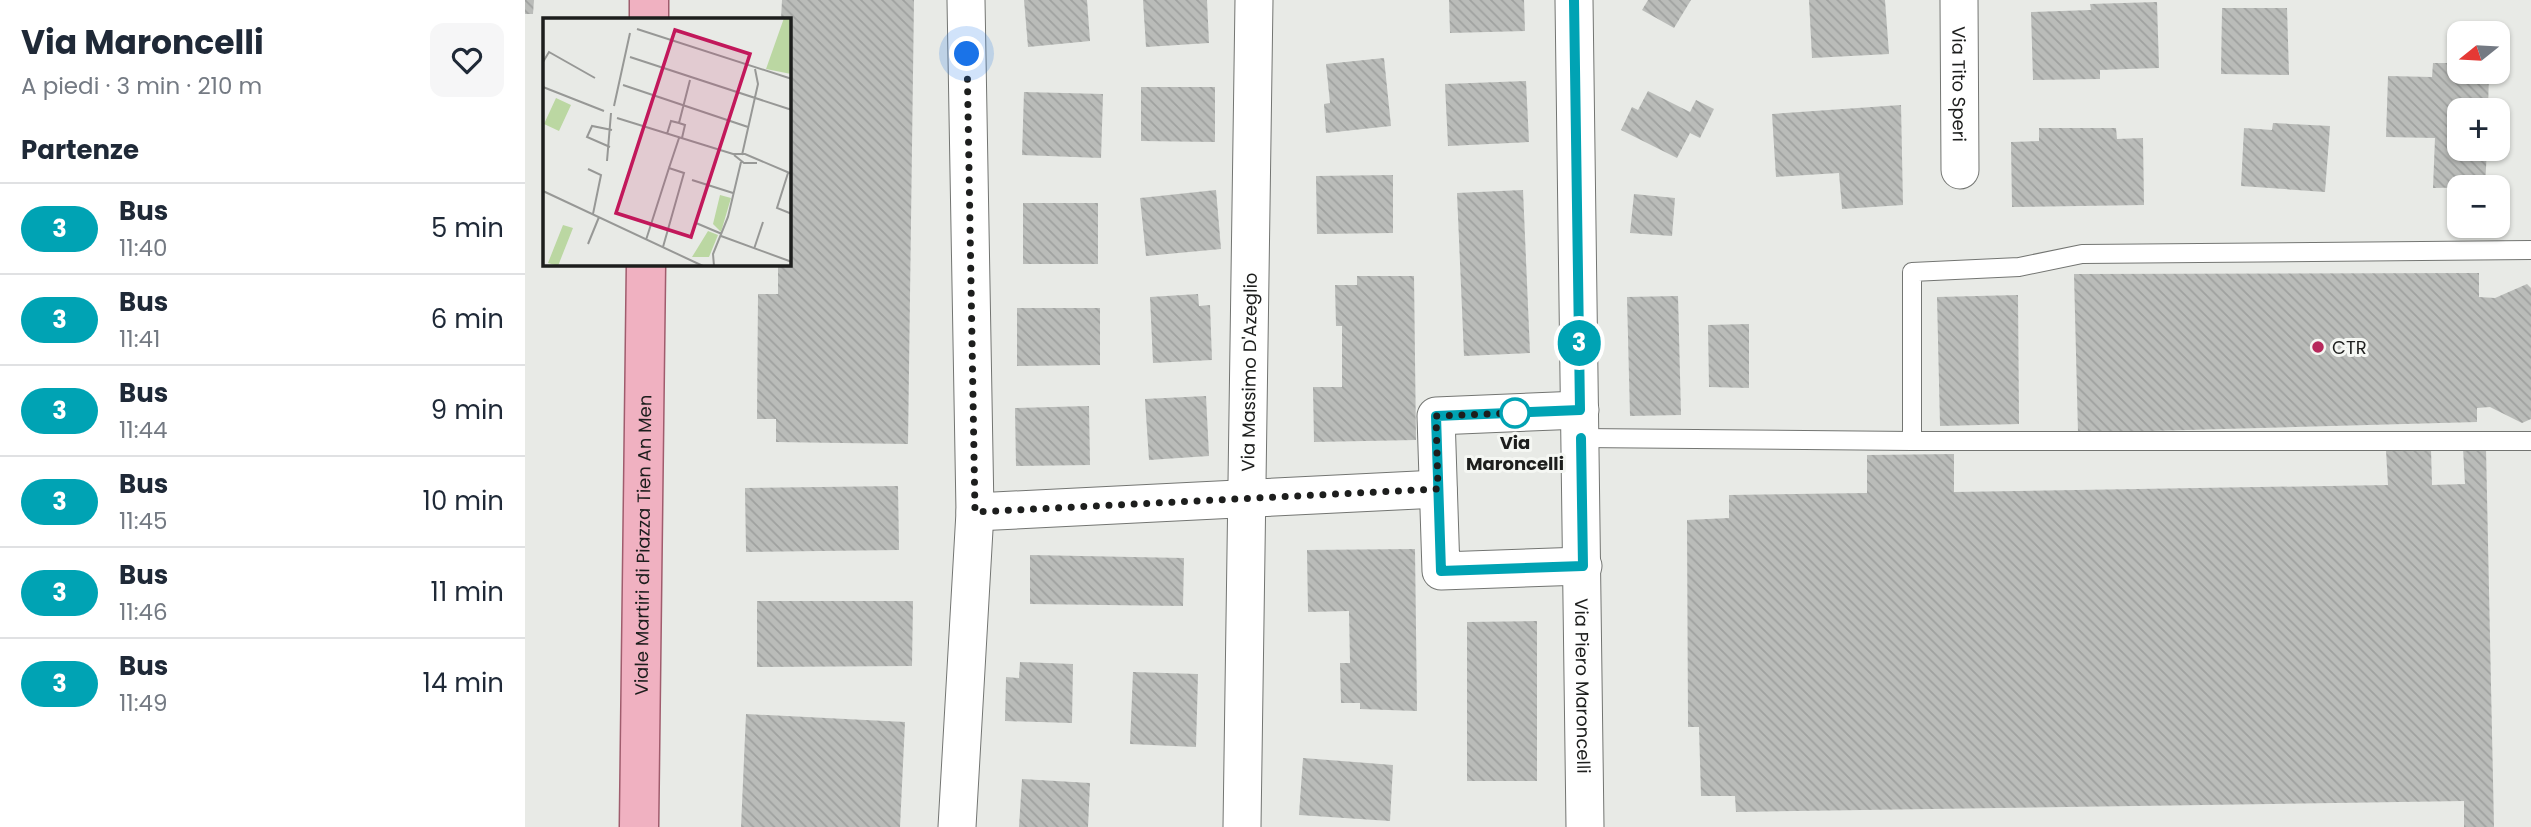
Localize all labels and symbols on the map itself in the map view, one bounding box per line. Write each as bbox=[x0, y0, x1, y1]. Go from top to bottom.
inset map bbox=[543, 18, 791, 266]
north arrow bbox=[2447, 21, 2509, 84]
street label: Via Tito Speri bbox=[1947, 26, 1972, 142]
your location bbox=[949, 36, 984, 71]
street label: Via Massimo D'Azeglio bbox=[1235, 272, 1263, 472]
line badge: 3 bbox=[1556, 320, 1602, 366]
place label: CTR bbox=[2332, 335, 2367, 360]
marker: CTR bbox=[2310, 339, 2326, 355]
street label: Viale Martiri di Piazza Tien An Men bbox=[628, 394, 657, 696]
marker: Via Maroncelli bbox=[1500, 398, 1530, 428]
place label: Via Maroncelli bbox=[1466, 430, 1564, 476]
street label: Via Piero Maroncelli bbox=[1569, 598, 1597, 774]

